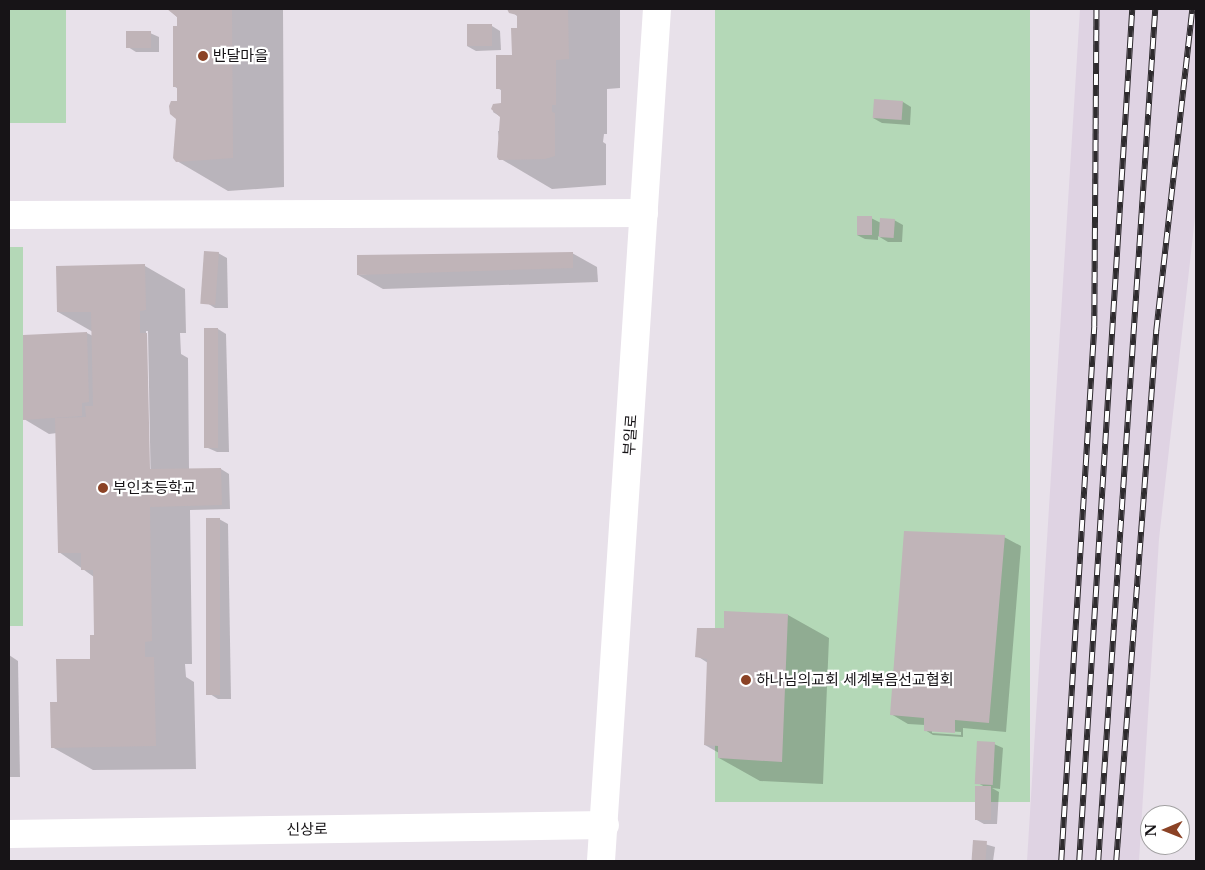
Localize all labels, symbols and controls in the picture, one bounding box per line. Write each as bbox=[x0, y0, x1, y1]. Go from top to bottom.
place label: 반달마을 bbox=[213, 47, 268, 65]
marker: 반달마을 bbox=[197, 50, 209, 62]
street label: 부일로 bbox=[620, 414, 640, 456]
place label: 부인초등학교 bbox=[113, 479, 196, 497]
marker: 부인초등학교 bbox=[97, 482, 109, 494]
place label: 하나님의교회 세계복음선교협회 bbox=[756, 671, 954, 689]
marker: 하나님의교회 세계복음선교협회 bbox=[740, 674, 752, 686]
north arrow bbox=[1140, 805, 1190, 855]
street label: 신상로 bbox=[286, 820, 328, 838]
text: N bbox=[1142, 824, 1160, 837]

